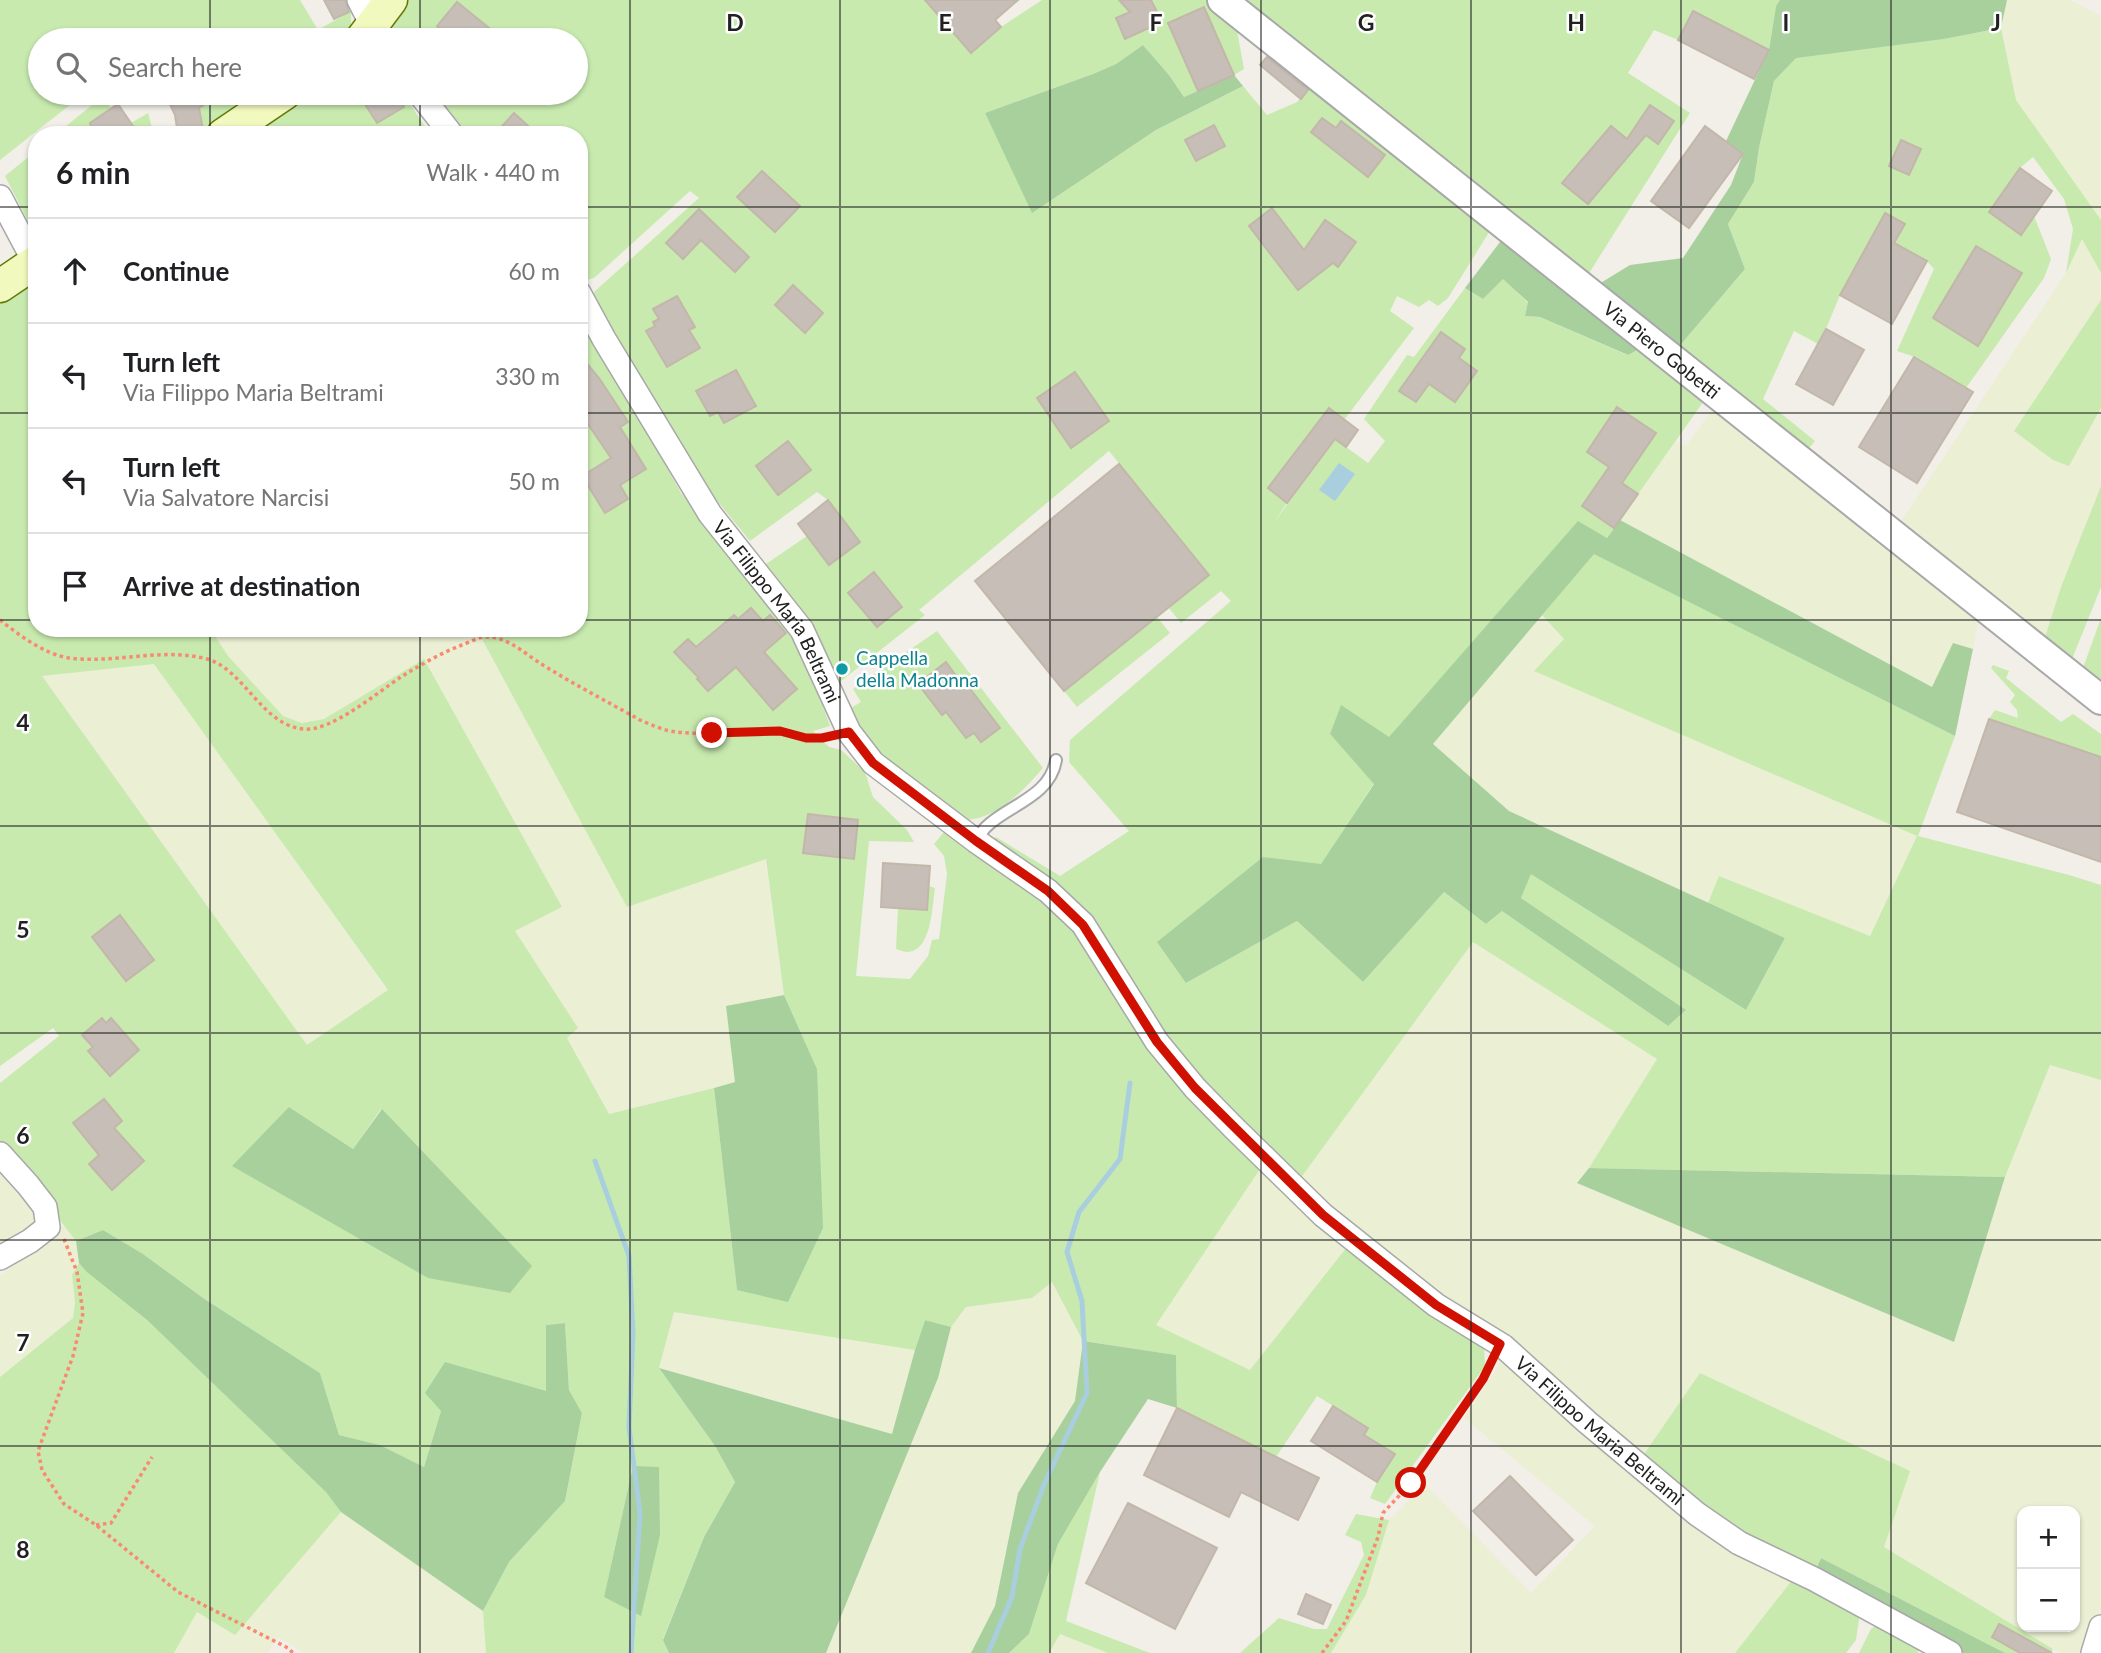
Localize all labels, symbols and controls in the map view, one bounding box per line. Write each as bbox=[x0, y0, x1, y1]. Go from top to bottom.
text: D bbox=[726, 8, 744, 36]
text: E bbox=[938, 8, 952, 36]
text: F bbox=[1149, 8, 1163, 36]
text: G bbox=[1358, 8, 1374, 36]
text: H bbox=[1567, 8, 1585, 36]
text: I bbox=[1783, 8, 1789, 36]
text: J bbox=[1991, 8, 2001, 36]
search box bbox=[28, 28, 588, 105]
icon: search bbox=[52, 48, 90, 86]
text: Search here bbox=[108, 51, 242, 83]
text: 6 min bbox=[56, 154, 130, 190]
text: Walk · 440 m bbox=[426, 158, 560, 186]
icon: ahead bbox=[56, 252, 94, 290]
text: Continue bbox=[123, 255, 229, 287]
text: 60 m bbox=[509, 257, 560, 285]
street label: Via Piero Gobetti bbox=[1599, 296, 1725, 403]
text: Turn left bbox=[123, 346, 220, 378]
icon: left bbox=[56, 357, 94, 395]
text: 330 m bbox=[495, 362, 560, 390]
text: Via Filippo Maria Beltrami bbox=[123, 378, 384, 406]
text: Turn left bbox=[123, 451, 220, 483]
icon: left bbox=[56, 462, 94, 500]
text: 50 m bbox=[509, 467, 560, 495]
text: Via Salvatore Narcisi bbox=[123, 483, 329, 511]
street label: Via Filippo Maria Beltrami bbox=[708, 515, 846, 706]
icon: arrive bbox=[56, 567, 94, 605]
text: Arrive at destination bbox=[123, 570, 360, 602]
place label: Cappella della Madonna bbox=[856, 646, 979, 691]
marker: Cappella della Madonna bbox=[834, 661, 850, 677]
text: 4 bbox=[16, 708, 30, 736]
route end bbox=[696, 717, 727, 748]
text: 5 bbox=[16, 915, 30, 943]
text: 6 bbox=[16, 1121, 30, 1149]
text: 7 bbox=[16, 1328, 30, 1356]
street label: Via Filippo Maria Beltrami bbox=[1511, 1351, 1689, 1509]
route start bbox=[1395, 1467, 1426, 1498]
map controls bbox=[2017, 1506, 2080, 1632]
button: + bbox=[2017, 1506, 2080, 1569]
text: 8 bbox=[16, 1535, 30, 1563]
button: − bbox=[2017, 1569, 2080, 1632]

